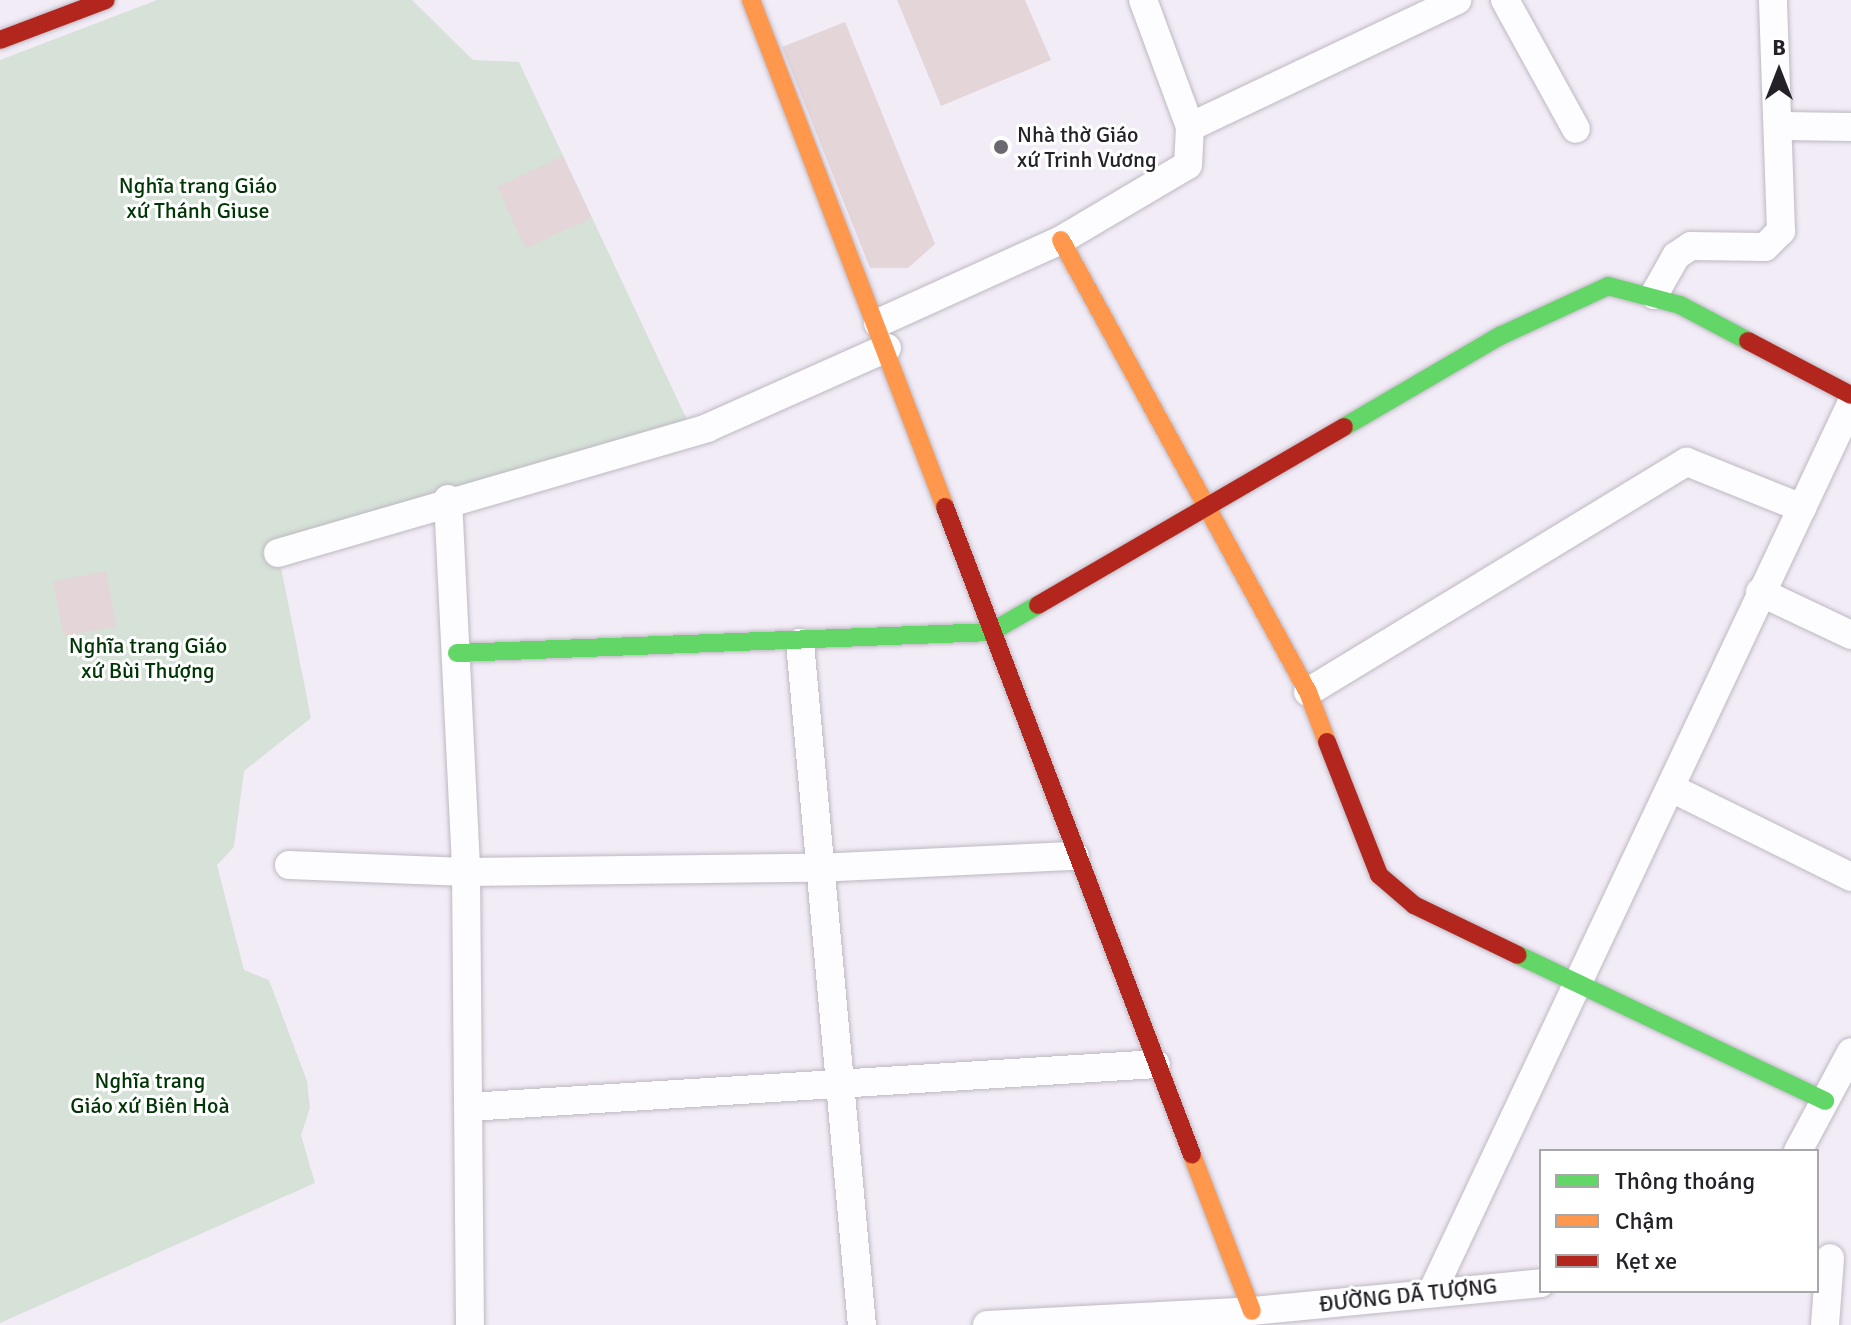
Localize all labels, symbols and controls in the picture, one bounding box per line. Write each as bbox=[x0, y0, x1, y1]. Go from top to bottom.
north arrow bbox=[1739, 32, 1819, 112]
text: B bbox=[1772, 34, 1786, 61]
place label: Nhà thờ Giáo xứ Trinh Vương bbox=[1017, 121, 1157, 172]
marker: Nhà thờ Giáo xứ Trinh Vương bbox=[992, 138, 1010, 156]
park label: Nghĩa trang Giáo xứ Thánh Giuse bbox=[119, 172, 277, 224]
park label: Nghĩa trang Giáo xứ Bùi Thượng bbox=[69, 632, 227, 684]
park label: Nghĩa trang Giáo xứ Biên Hoà bbox=[70, 1067, 230, 1118]
legend bbox=[1539, 1149, 1819, 1293]
text: Thông thoáng bbox=[1615, 1166, 1755, 1196]
text: Chậm bbox=[1615, 1206, 1674, 1236]
text: Kẹt xe bbox=[1615, 1246, 1677, 1276]
street label: ĐƯỜNG DÃ TƯỢNG bbox=[1318, 1273, 1498, 1317]

